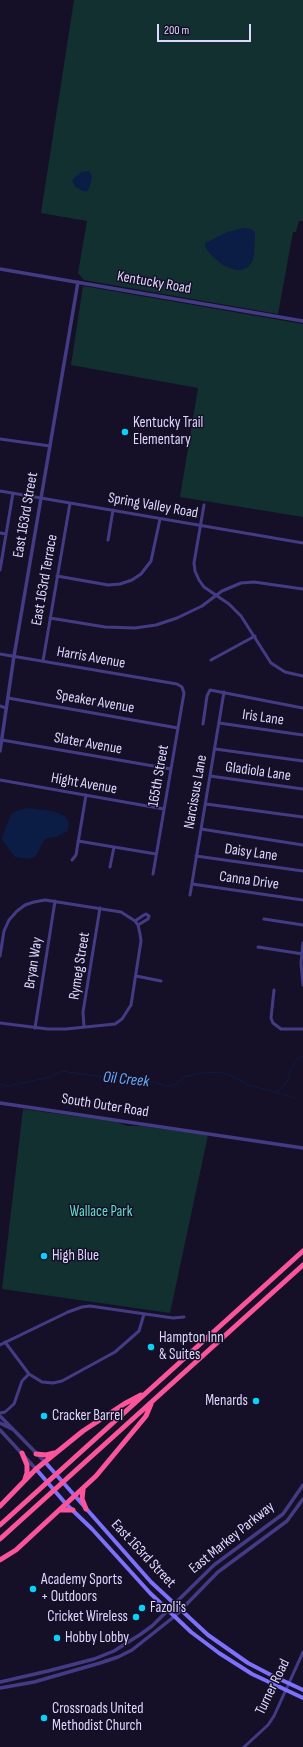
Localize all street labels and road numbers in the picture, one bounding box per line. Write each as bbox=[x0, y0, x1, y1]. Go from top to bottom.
street label: Kentucky Road bbox=[116, 268, 192, 298]
street label: East 163rd Street bbox=[10, 471, 42, 559]
street label: Spring Valley Road bbox=[107, 489, 199, 523]
street label: East 163rd Terrace bbox=[28, 533, 62, 627]
street label: Harris Avenue bbox=[55, 643, 127, 673]
street label: Speaker Avenue bbox=[54, 686, 136, 718]
street label: Iris Lane bbox=[241, 706, 285, 730]
street label: Slater Avenue bbox=[53, 729, 123, 759]
street label: 165th Street bbox=[145, 743, 173, 809]
street label: Narcissus Lane bbox=[181, 754, 211, 830]
street label: Gladiola Lane bbox=[224, 758, 292, 786]
street label: Hight Avenue bbox=[50, 769, 118, 799]
street label: Daisy Lane bbox=[223, 840, 279, 866]
street label: Canna Drive bbox=[218, 868, 280, 894]
street label: Rymeg Street bbox=[66, 931, 94, 1001]
street label: Bryan Way bbox=[21, 936, 47, 990]
street label: South Outer Road bbox=[60, 1090, 150, 1122]
street label: East Markey Parkway bbox=[186, 1498, 278, 1578]
street label: East 163rd Street bbox=[107, 1516, 179, 1592]
street label: Turner Road bbox=[252, 1656, 294, 1718]

